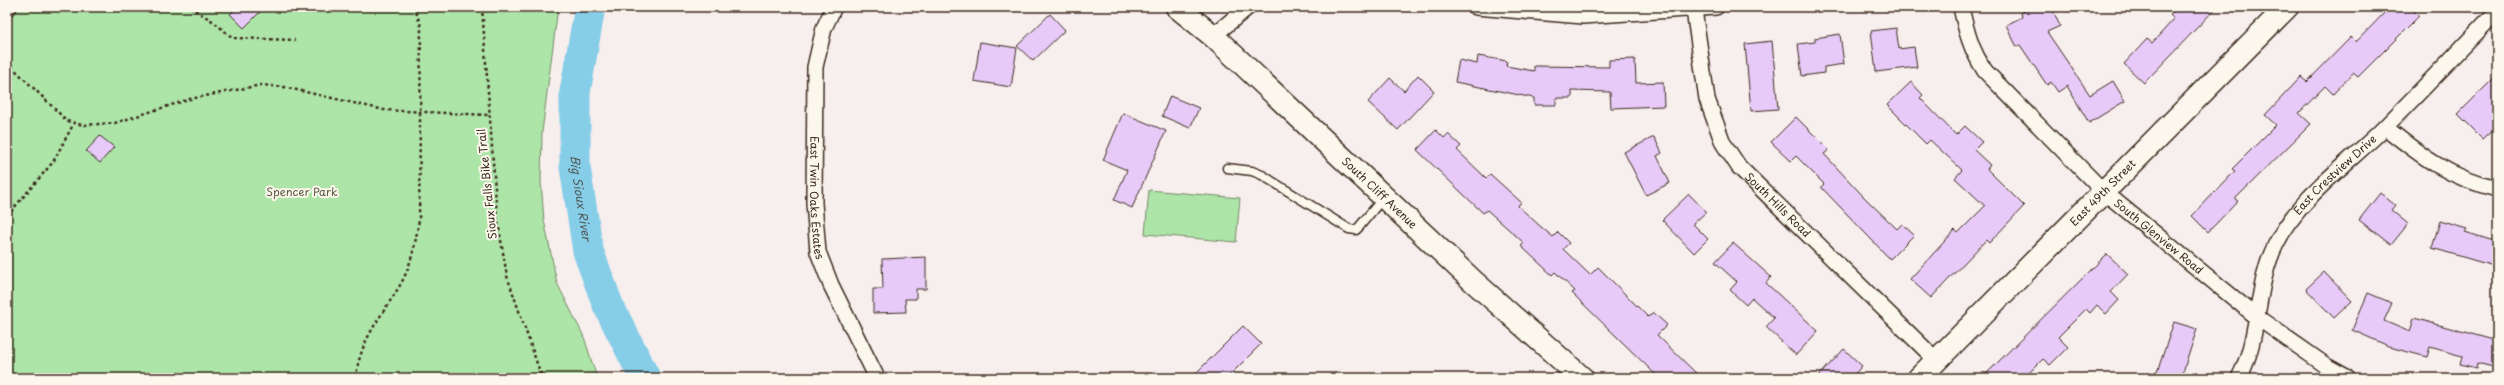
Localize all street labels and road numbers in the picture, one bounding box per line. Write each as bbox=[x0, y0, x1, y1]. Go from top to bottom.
street label: Sioux Falls Bike Trail bbox=[472, 128, 501, 240]
street label: East Crestview Drive bbox=[2289, 130, 2380, 218]
street label: East Twin Oaks Estates bbox=[806, 136, 829, 262]
street label: South Cliff Avenue bbox=[1338, 153, 1421, 232]
street label: East 49th Street bbox=[2066, 155, 2140, 229]
street label: South Hills Road bbox=[1741, 168, 1815, 241]
street label: South Glenview Road bbox=[2111, 194, 2207, 278]

